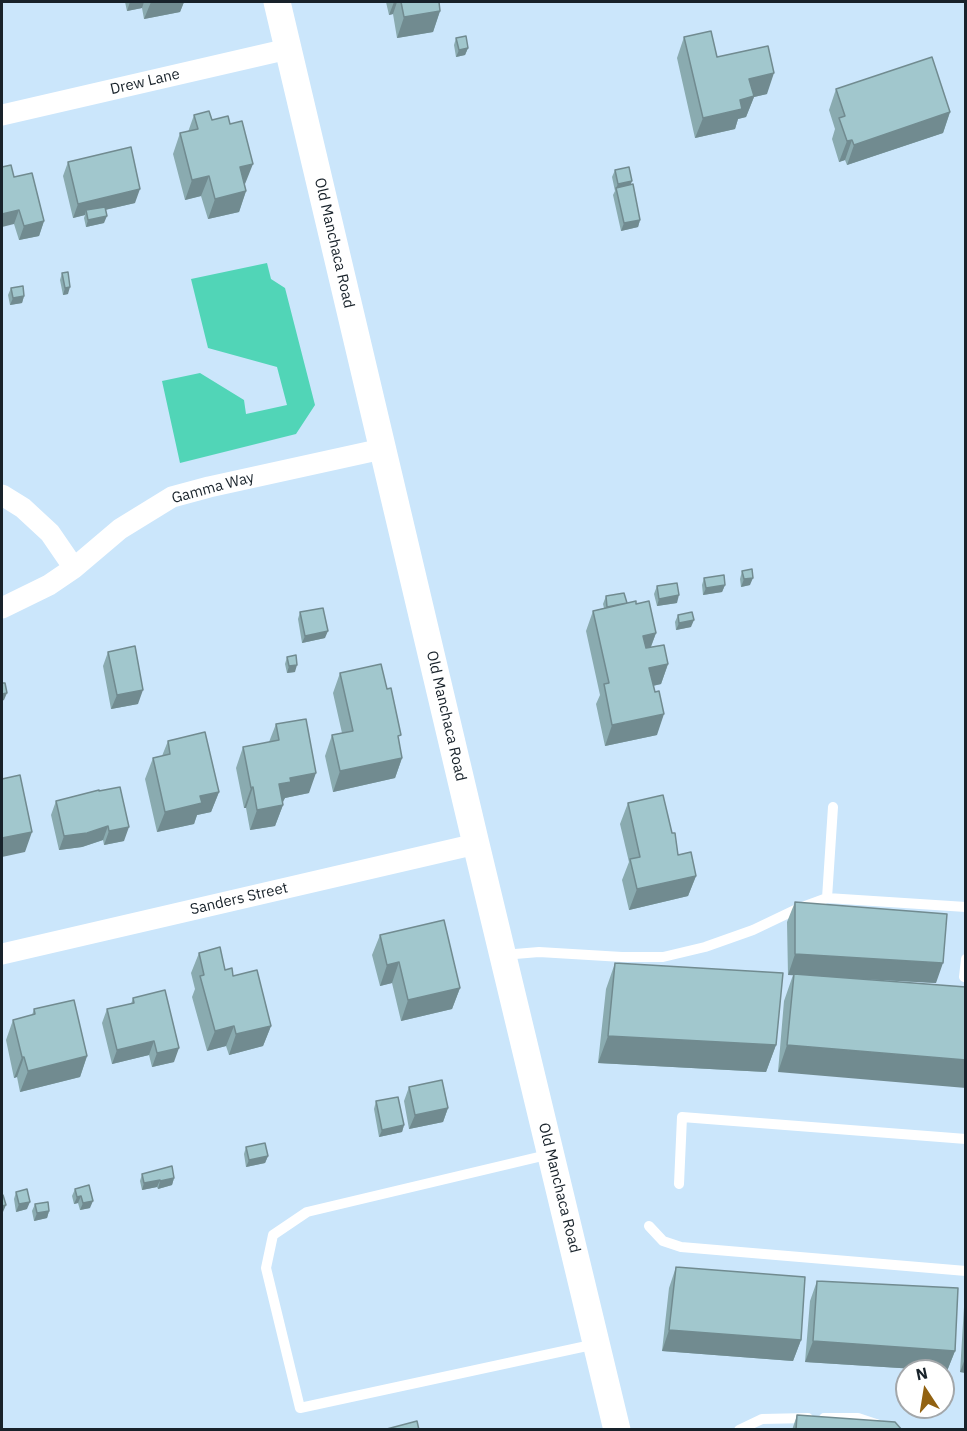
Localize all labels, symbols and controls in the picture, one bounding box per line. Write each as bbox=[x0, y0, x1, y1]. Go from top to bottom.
street label: Drew Lane bbox=[108, 65, 182, 99]
street label: Old Manchaca Road bbox=[310, 176, 358, 310]
street label: Gamma Way bbox=[170, 468, 256, 508]
street label: Old Manchaca Road bbox=[422, 649, 470, 783]
street label: Sanders Street bbox=[188, 879, 290, 919]
street label: Old Manchaca Road bbox=[534, 1121, 584, 1255]
north arrow bbox=[895, 1359, 955, 1419]
text: N bbox=[914, 1362, 929, 1384]

